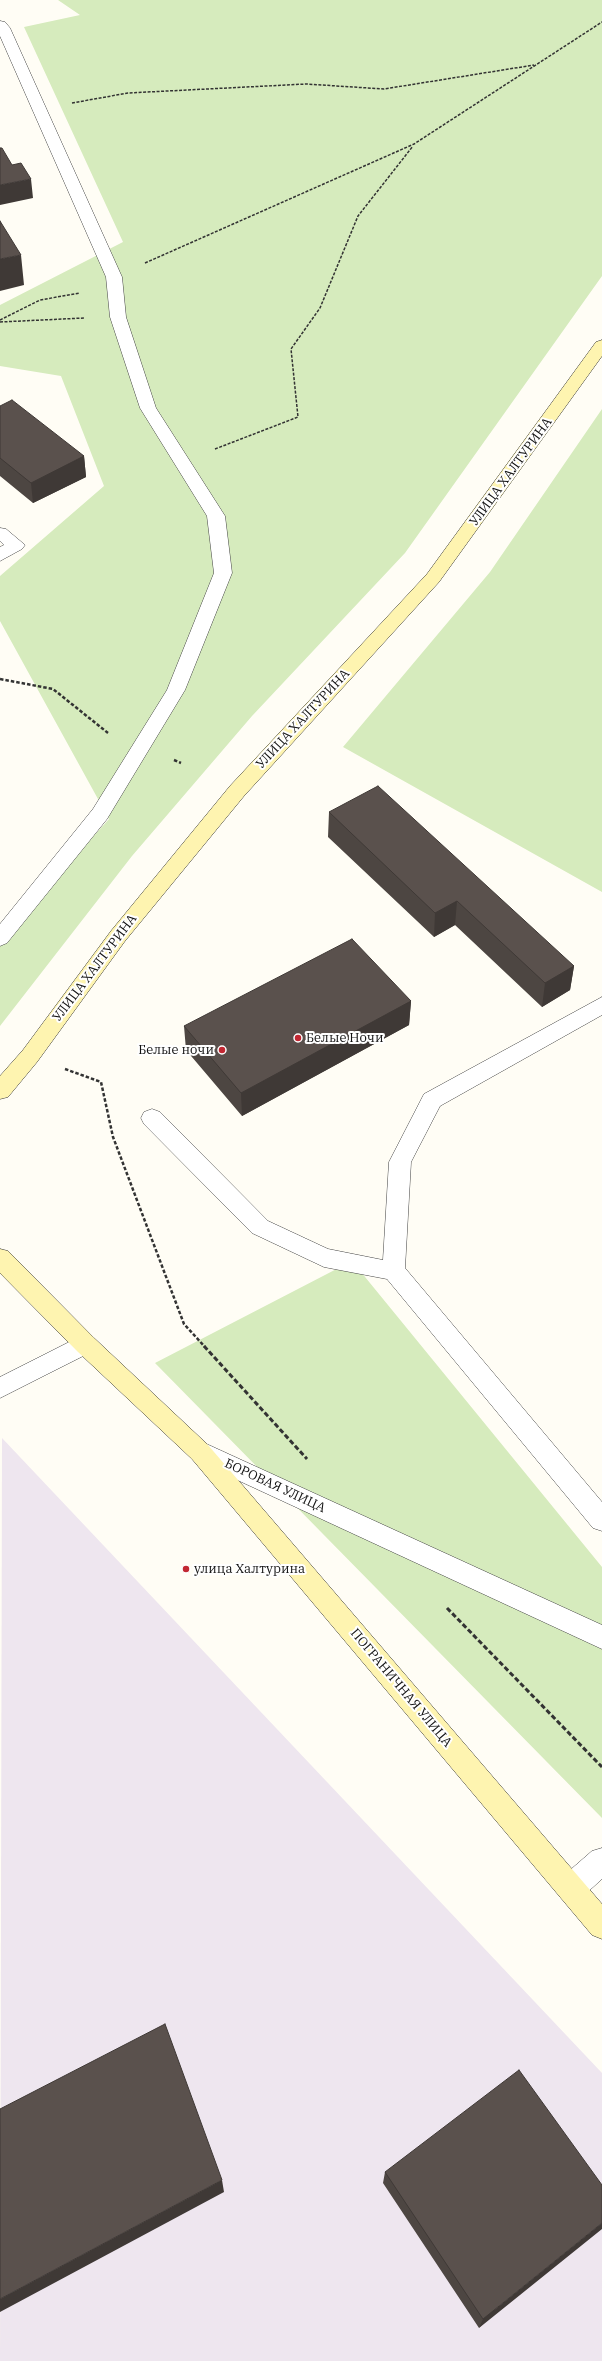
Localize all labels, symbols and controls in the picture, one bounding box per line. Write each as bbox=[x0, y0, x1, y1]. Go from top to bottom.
street label: УЛИЦА ХАЛТУРИНА bbox=[466, 415, 556, 529]
street label: УЛИЦА ХАЛТУРИНА bbox=[253, 666, 353, 772]
street label: УЛИЦА ХАЛТУРИНА bbox=[50, 911, 140, 1025]
place label: Белые Ночи bbox=[306, 1030, 383, 1046]
marker: Белые Ночи bbox=[293, 1033, 303, 1043]
place label: Белые ночи bbox=[138, 1042, 214, 1058]
marker: Белые ночи bbox=[217, 1045, 227, 1055]
street label: БОРОВАЯ УЛИЦА bbox=[222, 1456, 328, 1516]
place label: улица Халтурина bbox=[194, 1561, 305, 1577]
marker: улица Халтурина bbox=[181, 1564, 191, 1574]
street label: ПОГРАНИЧНАЯ УЛИЦА bbox=[347, 1626, 455, 1750]

